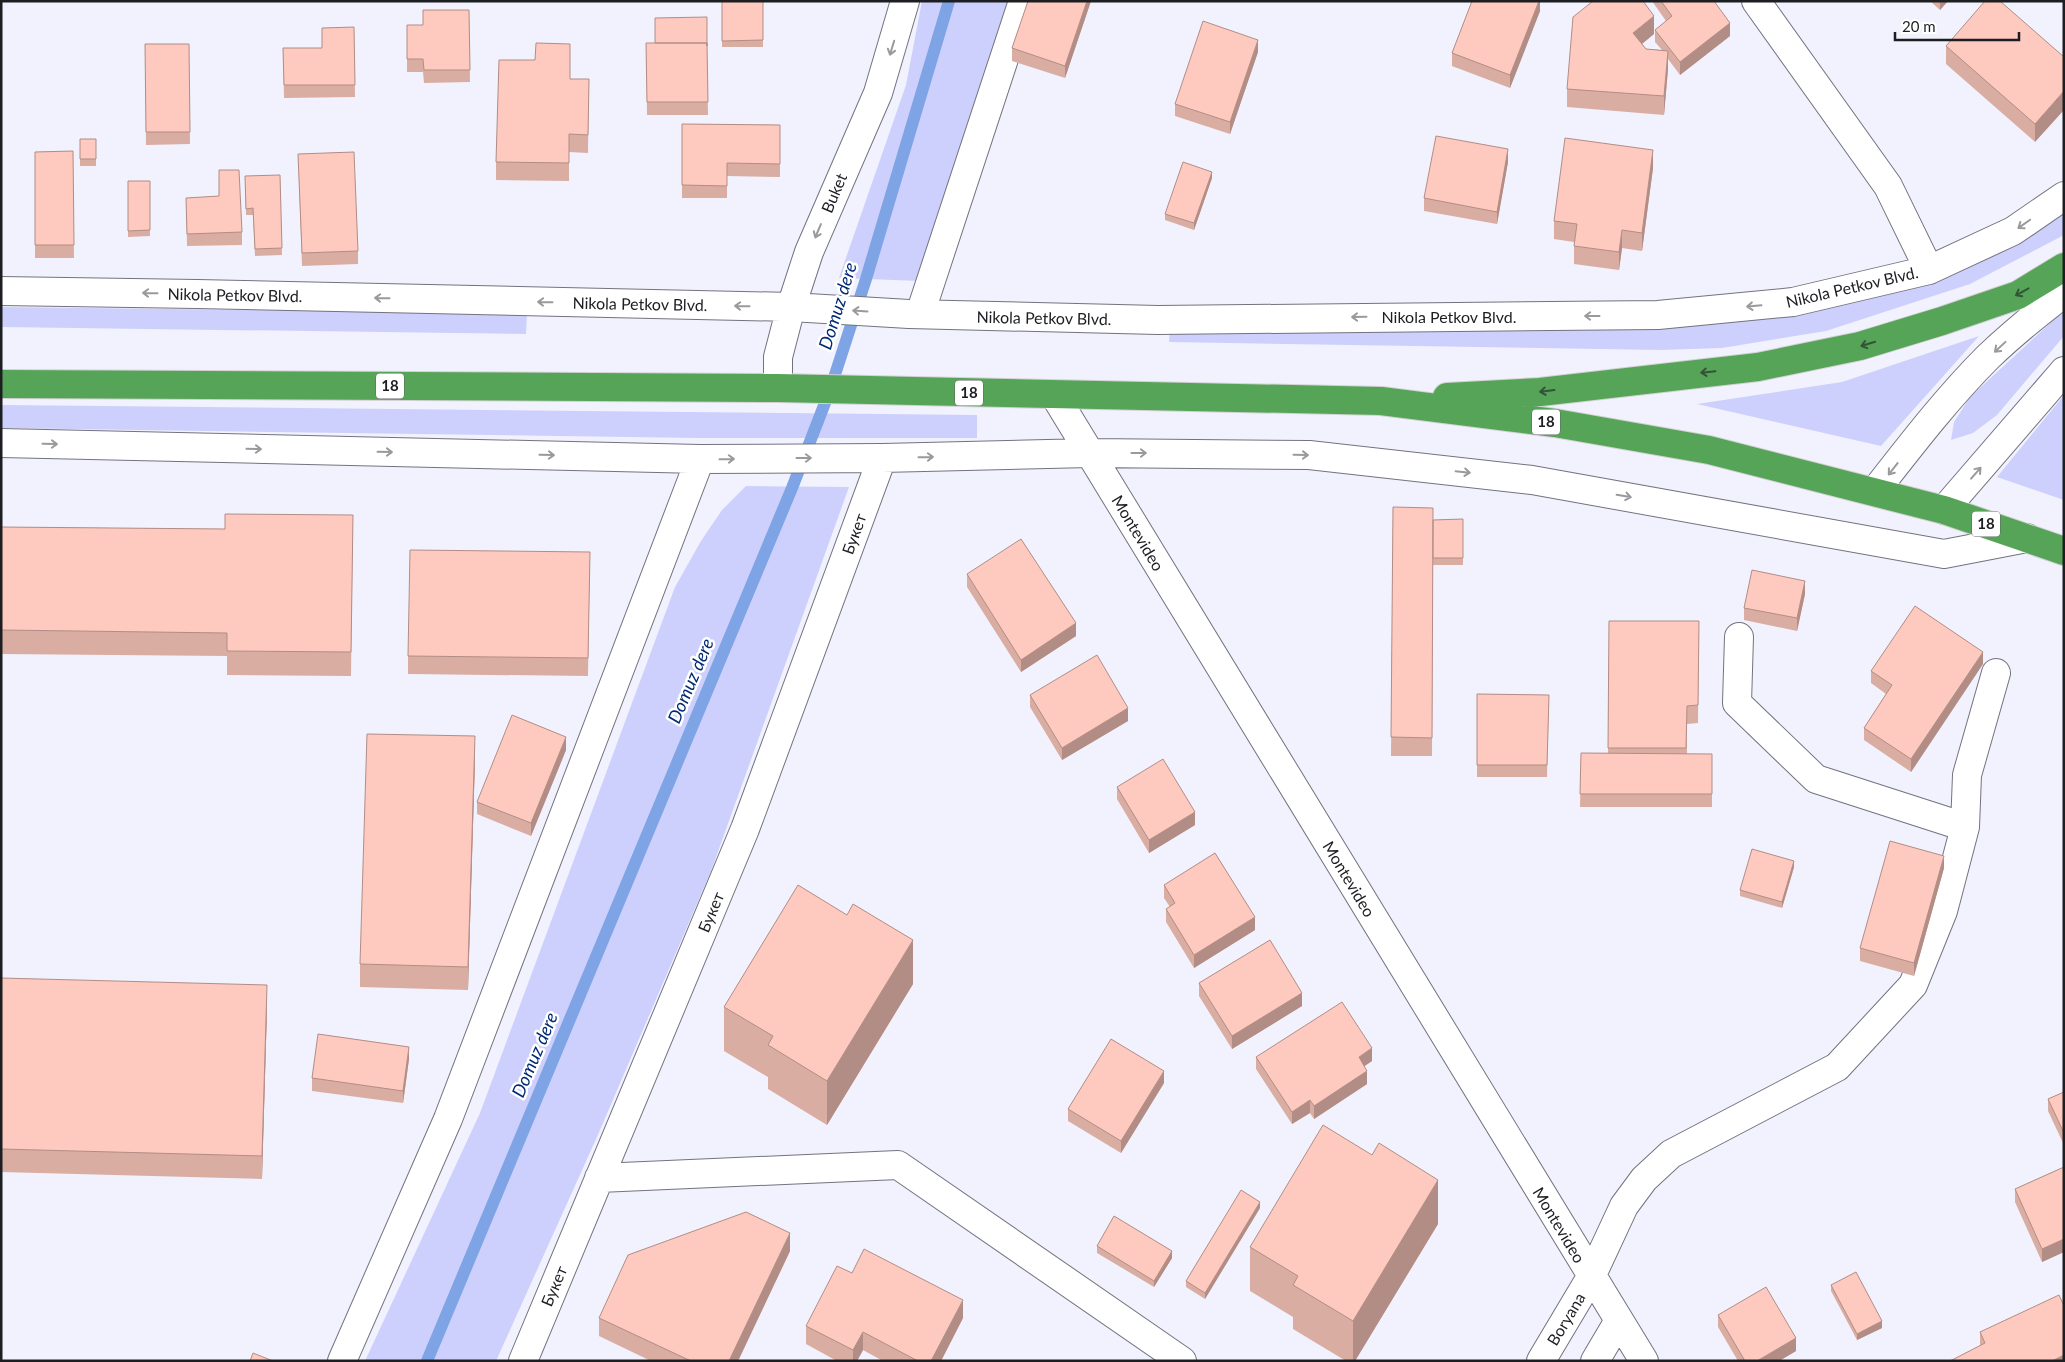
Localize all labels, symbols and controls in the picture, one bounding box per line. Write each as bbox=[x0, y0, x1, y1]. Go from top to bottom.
scale bar bbox=[1895, 10, 2019, 42]
text: 20 m bbox=[1902, 17, 1936, 35]
one-way arrow bbox=[886, 40, 896, 56]
street label: Buket bbox=[817, 170, 850, 215]
one-way arrow bbox=[2017, 219, 2031, 229]
one-way arrow bbox=[812, 223, 822, 238]
water label: Domuz dere bbox=[813, 259, 861, 352]
street label: Nikola Petkov Blvd. bbox=[1784, 262, 1920, 311]
street label: Nikola Petkov Blvd. bbox=[167, 284, 303, 305]
one-way arrow bbox=[142, 288, 158, 298]
one-way arrow bbox=[2015, 288, 2030, 297]
one-way arrow bbox=[374, 293, 390, 303]
street label: Nikola Petkov Blvd. bbox=[572, 293, 708, 314]
one-way arrow bbox=[537, 297, 553, 307]
one-way arrow bbox=[1746, 301, 1762, 311]
one-way arrow bbox=[734, 302, 750, 311]
one-way arrow bbox=[852, 307, 868, 316]
street label: Nikola Petkov Blvd. bbox=[976, 307, 1112, 328]
street label: Nikola Petkov Blvd. bbox=[1381, 307, 1517, 326]
one-way arrow bbox=[1584, 311, 1600, 320]
one-way arrow bbox=[1351, 313, 1367, 322]
one-way arrow bbox=[1860, 339, 1876, 349]
one-way arrow bbox=[1993, 341, 2006, 353]
one-way arrow bbox=[1700, 367, 1716, 377]
road number: 18 bbox=[376, 374, 404, 398]
road number: 18 bbox=[955, 380, 983, 406]
one-way arrow bbox=[1539, 386, 1555, 396]
road number: 18 bbox=[1532, 410, 1560, 434]
one-way arrow bbox=[42, 439, 58, 449]
one-way arrow bbox=[245, 444, 261, 453]
one-way arrow bbox=[376, 447, 392, 457]
one-way arrow bbox=[1131, 449, 1147, 458]
one-way arrow bbox=[1293, 450, 1309, 459]
one-way arrow bbox=[539, 451, 555, 460]
one-way arrow bbox=[918, 452, 934, 462]
one-way arrow bbox=[796, 453, 812, 463]
one-way arrow bbox=[719, 454, 735, 463]
one-way arrow bbox=[1887, 462, 1898, 475]
one-way arrow bbox=[1455, 467, 1471, 477]
one-way arrow bbox=[1970, 467, 1982, 480]
street label: Montevideo bbox=[1108, 491, 1168, 574]
one-way arrow bbox=[1615, 492, 1631, 502]
street label: Букет bbox=[837, 511, 870, 557]
road number: 18 bbox=[1972, 512, 2000, 536]
water label: Domuz dere bbox=[662, 635, 718, 726]
street label: Montevideo bbox=[1319, 837, 1379, 920]
street label: Букет bbox=[694, 889, 728, 935]
water label: Domuz dere bbox=[506, 1009, 562, 1100]
street label: Montevideo bbox=[1529, 1183, 1589, 1266]
street label: Букет bbox=[537, 1263, 571, 1309]
street label: Boryana bbox=[1542, 1289, 1589, 1349]

